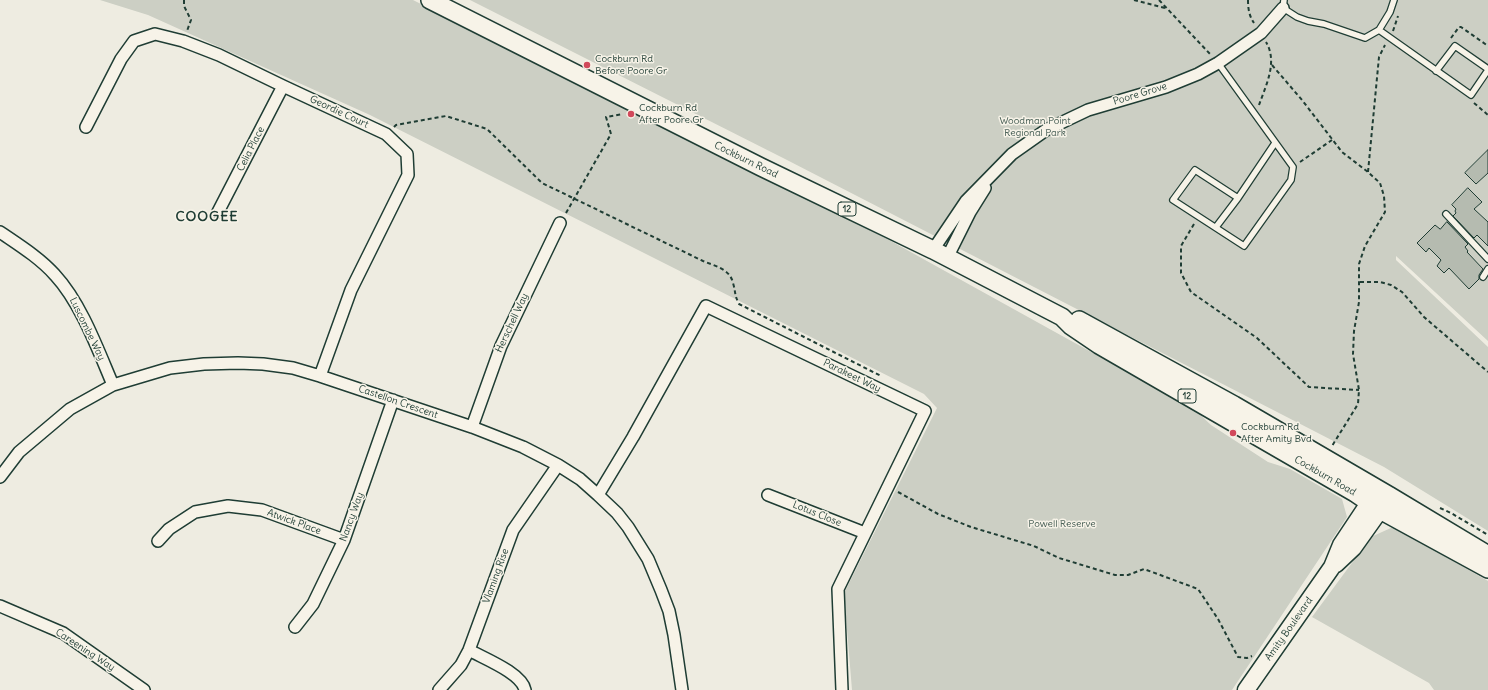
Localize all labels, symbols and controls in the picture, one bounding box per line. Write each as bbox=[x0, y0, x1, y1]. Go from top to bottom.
place label: Cockburn Rd Before Poore Gr bbox=[595, 53, 667, 76]
marker: Cockburn Rd Before Poore Gr bbox=[582, 60, 592, 70]
street label: Poore Grove bbox=[1112, 80, 1168, 108]
street label: Geordie Court bbox=[308, 93, 370, 131]
place label: Cockburn Rd After Poore Gr bbox=[639, 102, 704, 126]
marker: Cockburn Rd After Poore Gr bbox=[626, 109, 636, 119]
park label: Woodman Point Regional Park bbox=[999, 115, 1071, 138]
street label: Celia Place bbox=[235, 125, 267, 173]
street label: Cockburn Road bbox=[712, 139, 780, 181]
road number: 12 bbox=[838, 202, 856, 216]
district label: COOGEE bbox=[175, 209, 239, 225]
street label: Herschell Way bbox=[493, 291, 531, 355]
street label: Luscombe Way bbox=[67, 296, 107, 362]
street label: Parakeet Way bbox=[821, 357, 883, 395]
street label: Castellon Crescent bbox=[357, 383, 439, 421]
road number: 12 bbox=[1178, 389, 1196, 403]
place label: Cockburn Rd After Amity Bvd bbox=[1241, 421, 1312, 444]
marker: Cockburn Rd After Amity Bvd bbox=[1228, 428, 1238, 438]
street label: Cockburn Road bbox=[1292, 453, 1358, 499]
street label: Nancy Way bbox=[338, 491, 366, 543]
street label: Lotus Close bbox=[791, 499, 843, 529]
street label: Atwick Place bbox=[265, 507, 323, 537]
park label: Powell Reserve bbox=[1028, 518, 1096, 530]
street label: Vlaming Rise bbox=[481, 547, 511, 605]
street label: Amity Boulevard bbox=[1263, 595, 1315, 663]
street label: Careening Way bbox=[53, 626, 117, 674]

